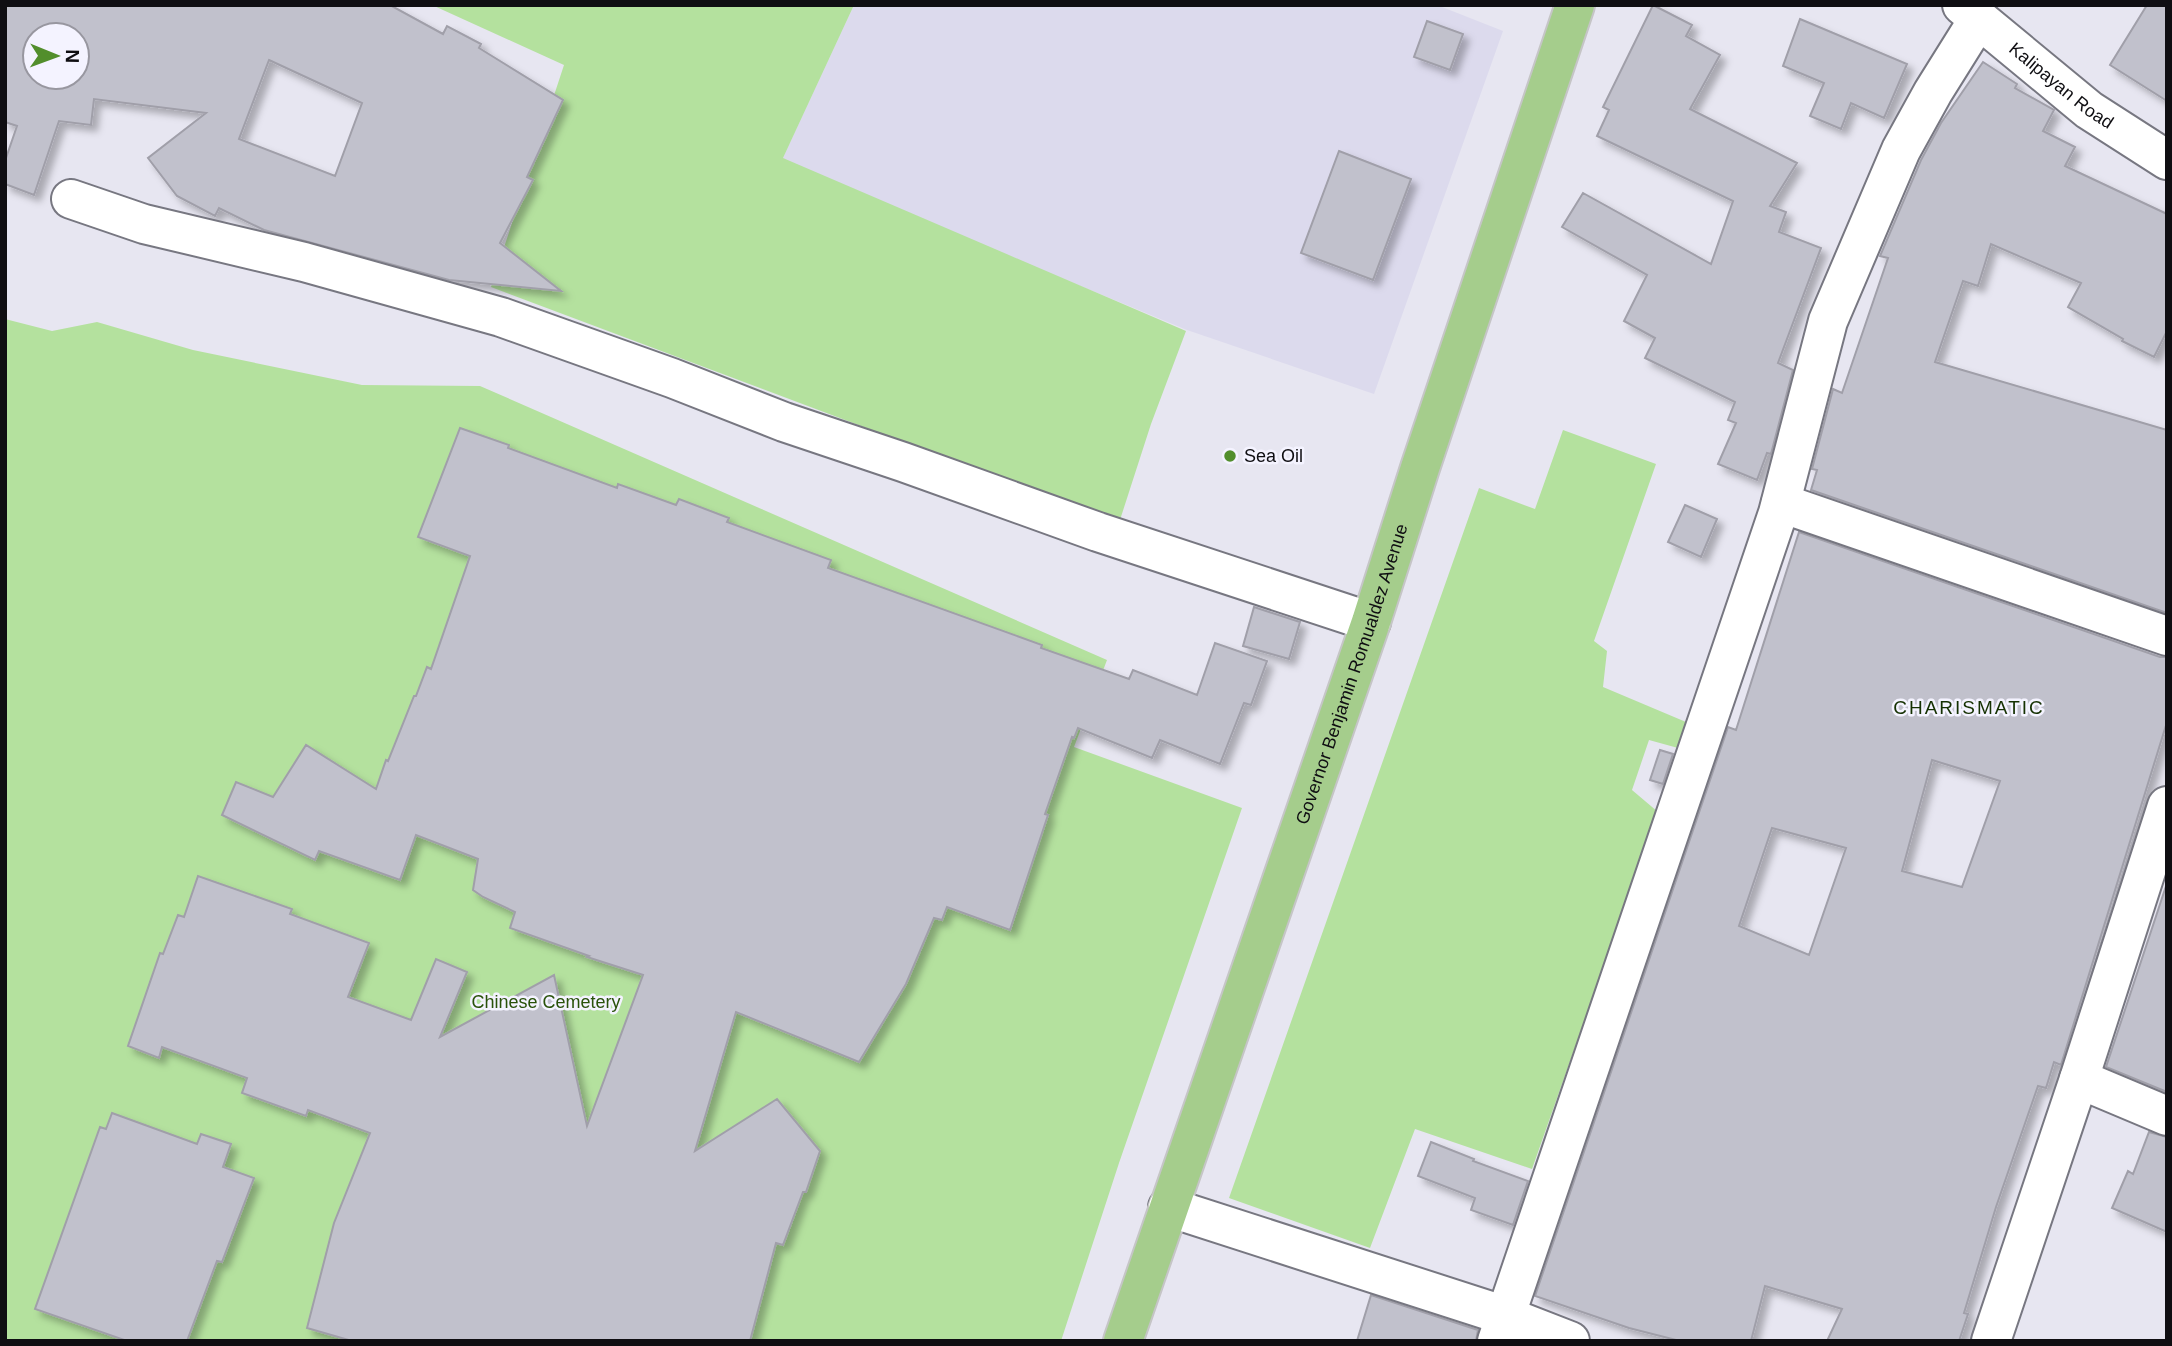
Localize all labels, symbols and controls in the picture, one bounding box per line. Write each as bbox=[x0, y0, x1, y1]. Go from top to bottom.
north arrow bbox=[21, 21, 91, 91]
street label: Kalipayan Road bbox=[2005, 38, 2117, 133]
text: N bbox=[62, 49, 83, 63]
place label: Sea Oil bbox=[1244, 446, 1303, 466]
marker: Sea Oil bbox=[1222, 448, 1238, 464]
street label: Governor Benjamin Romualdez Avenue bbox=[1292, 521, 1412, 827]
district label: CHARISMATIC bbox=[1893, 697, 2045, 718]
park label: Chinese Cemetery bbox=[471, 992, 621, 1012]

